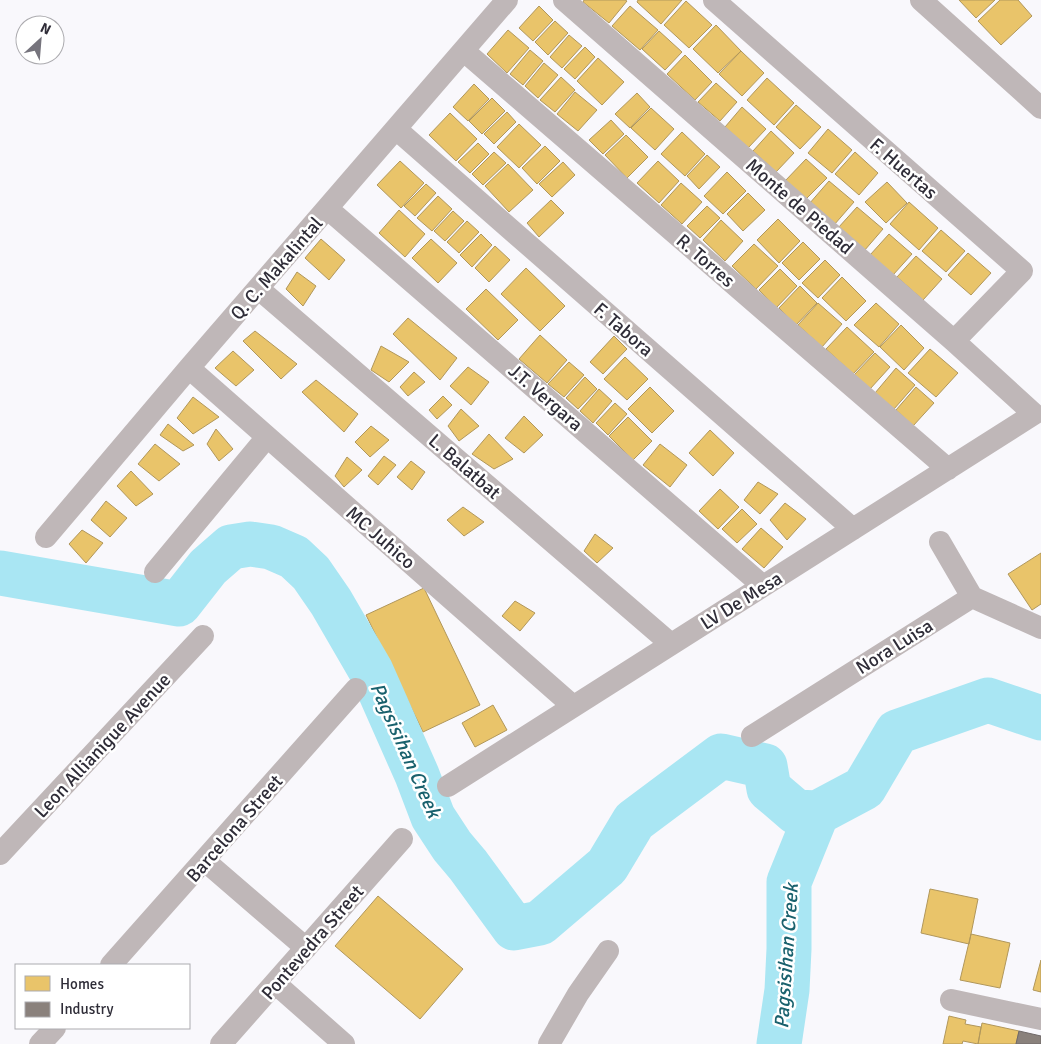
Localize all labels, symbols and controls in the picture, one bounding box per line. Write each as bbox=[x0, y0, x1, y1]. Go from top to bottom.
north arrow bbox=[15, 15, 65, 65]
text: N bbox=[37, 19, 54, 39]
street label: F. Huertas bbox=[865, 133, 942, 205]
street label: Monte de Piedad bbox=[741, 154, 858, 260]
street label: Q. C. Makalintal bbox=[225, 212, 328, 325]
street label: R. Torres bbox=[671, 229, 740, 293]
street label: F. Tabora bbox=[589, 297, 658, 362]
street label: J.T. Vergara bbox=[503, 359, 587, 437]
street label: L. Balatbat bbox=[423, 429, 506, 505]
street label: MC Juhico bbox=[341, 501, 420, 574]
street label: LV De Mesa bbox=[696, 566, 787, 635]
street label: Nora Luisa bbox=[852, 614, 938, 680]
street label: Leon Allianigue Avenue bbox=[29, 668, 176, 823]
water label: Pagsisihan Creek bbox=[365, 679, 447, 824]
street label: Barcelona Street bbox=[181, 770, 288, 888]
street label: Pontevedra Street bbox=[256, 880, 369, 1005]
water label: Pagsisihan Creek bbox=[769, 881, 804, 1029]
legend bbox=[15, 964, 190, 1029]
text: Homes bbox=[60, 975, 104, 993]
text: Industry bbox=[60, 1000, 113, 1018]

